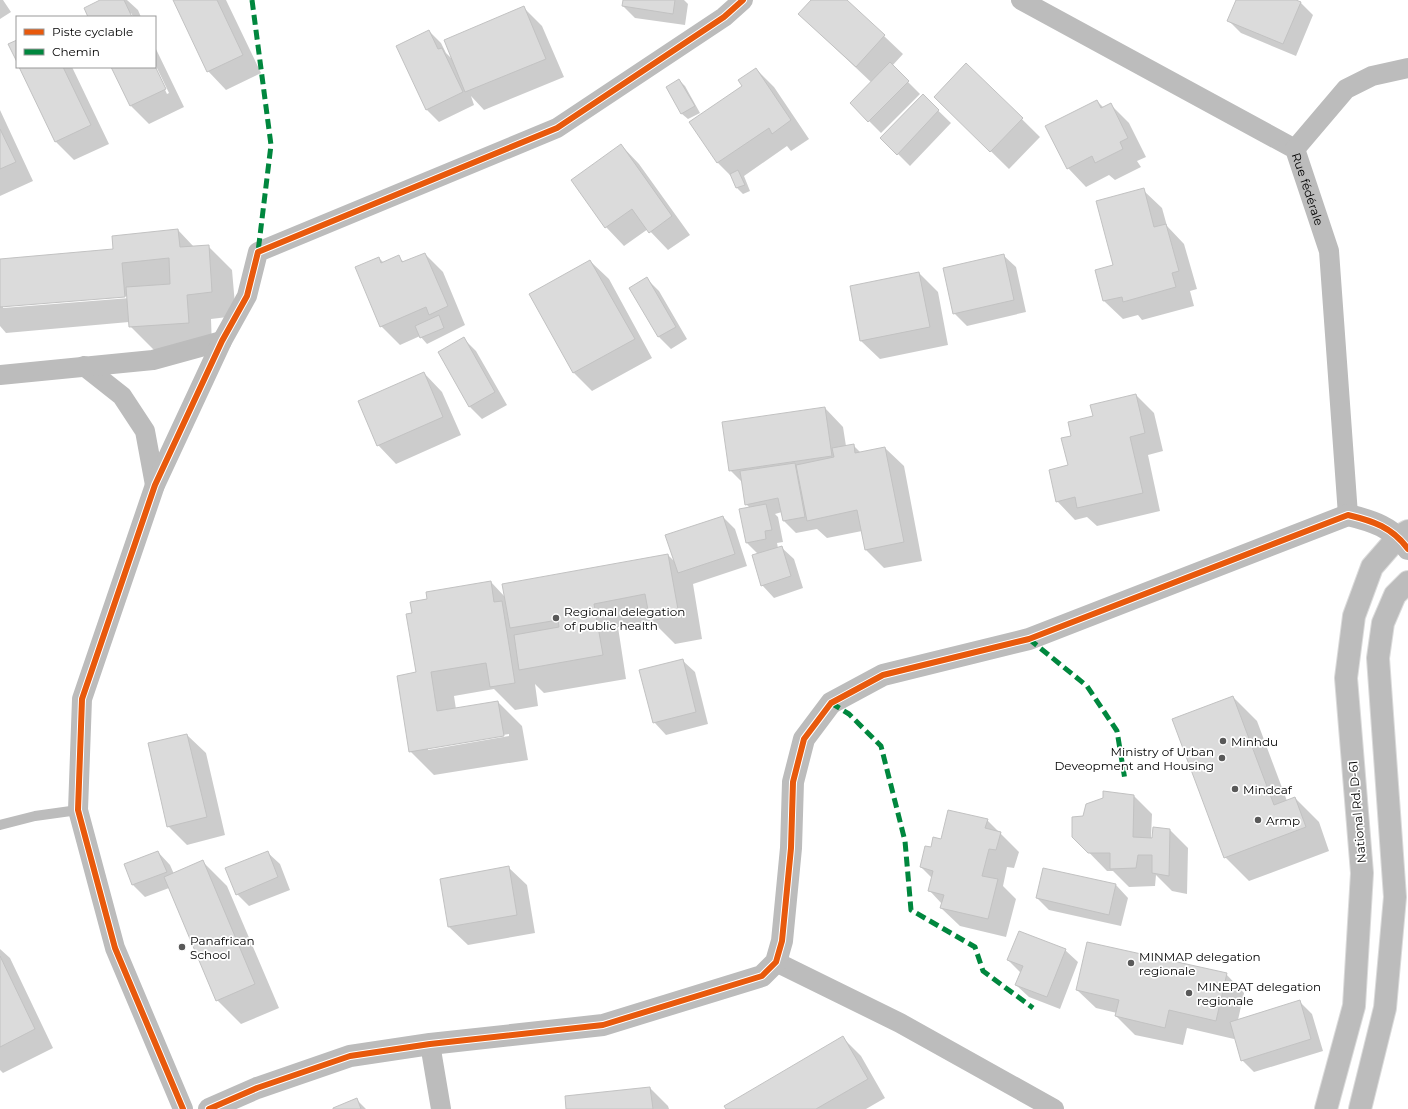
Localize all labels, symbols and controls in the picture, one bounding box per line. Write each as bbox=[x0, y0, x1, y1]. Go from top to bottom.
legend bbox=[16, 16, 156, 68]
text: Piste cyclable bbox=[52, 24, 133, 39]
text: Chemin bbox=[52, 44, 100, 59]
street label: Rue fédérale bbox=[1289, 151, 1327, 227]
place label: Regional delegation of public health bbox=[564, 604, 685, 633]
marker: Regional delegation of public health bbox=[551, 613, 561, 623]
place label: Minhdu bbox=[1231, 734, 1278, 749]
marker: Minhdu bbox=[1218, 736, 1228, 746]
place label: Ministry of Urban Deveopment and Housing bbox=[1054, 744, 1214, 773]
marker: Ministry of Urban Deveopment and Housing bbox=[1217, 753, 1227, 763]
street label: National Rd. D-61 bbox=[1345, 760, 1369, 864]
place label: Mindcaf bbox=[1243, 782, 1293, 797]
marker: Mindcaf bbox=[1230, 784, 1240, 794]
place label: Armp bbox=[1266, 813, 1300, 828]
marker: Armp bbox=[1253, 815, 1263, 825]
place label: Panafrican School bbox=[190, 933, 255, 962]
marker: Panafrican School bbox=[177, 942, 187, 952]
place label: MINMAP delegation regionale bbox=[1139, 949, 1261, 978]
marker: MINMAP delegation regionale bbox=[1126, 958, 1136, 968]
place label: MINEPAT delegation regionale bbox=[1197, 979, 1321, 1008]
marker: MINEPAT delegation regionale bbox=[1184, 988, 1194, 998]

